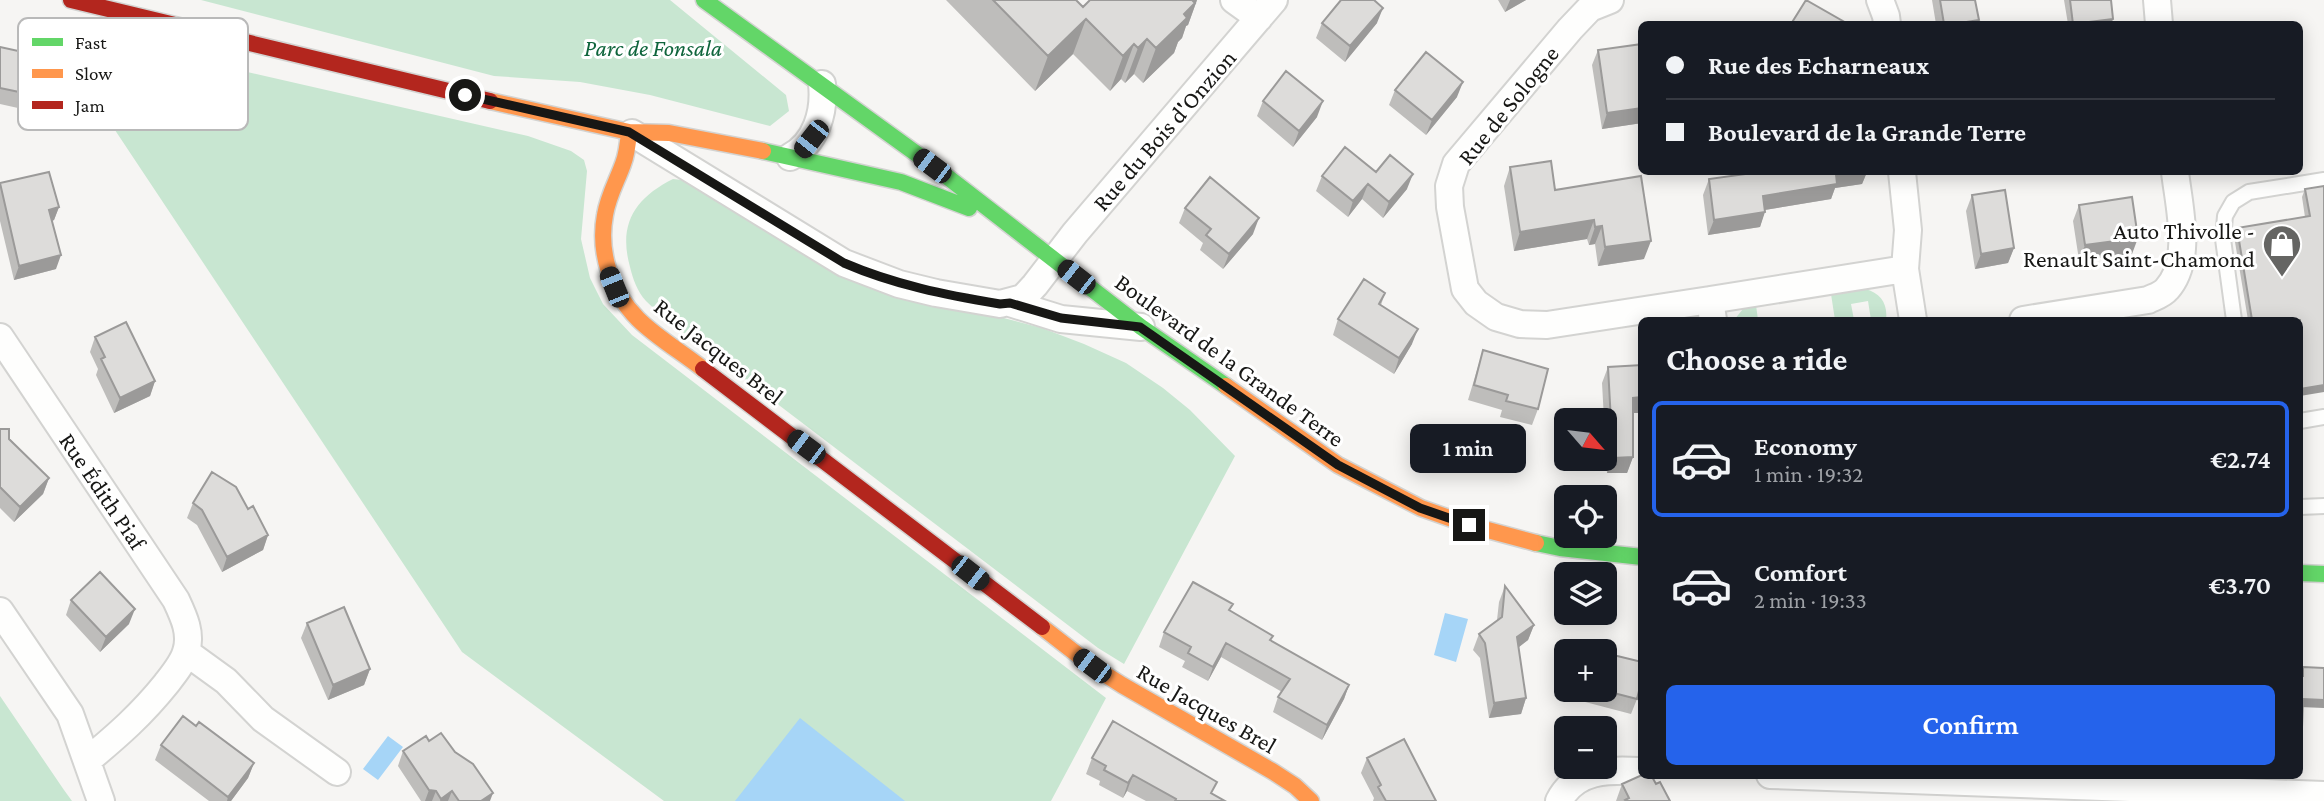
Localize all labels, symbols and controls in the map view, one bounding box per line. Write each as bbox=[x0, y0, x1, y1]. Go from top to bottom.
legend bbox=[18, 18, 248, 130]
text: Fast bbox=[75, 32, 107, 53]
park label: Parc de Fonsala bbox=[584, 34, 722, 61]
street label: Rue de Sologne bbox=[1452, 40, 1564, 170]
street label: Rue du Bois d'Onzion bbox=[1087, 44, 1241, 216]
text: Rue des Echarneaux bbox=[1708, 51, 1929, 80]
text: Slow bbox=[75, 63, 112, 84]
route start bbox=[449, 79, 481, 111]
text: Jam bbox=[73, 95, 105, 116]
car bbox=[790, 116, 833, 162]
text: Boulevard de la Grande Terre bbox=[1708, 118, 2026, 147]
car bbox=[909, 145, 956, 187]
place label: Auto Thivolle - Renault Saint-Chamond bbox=[2023, 217, 2255, 272]
shop icon: Auto Thivolle - Renault Saint-Chamond bbox=[2261, 223, 2303, 278]
car bbox=[1053, 256, 1100, 298]
car bbox=[597, 264, 632, 310]
street label: Boulevard de la Grande Terre bbox=[1110, 268, 1350, 452]
street label: Rue Jacques Brel bbox=[649, 292, 789, 410]
text: Choose a ride bbox=[1666, 341, 1847, 377]
north arrow bbox=[1554, 408, 1617, 471]
map controls bbox=[1554, 408, 1617, 779]
callout: 1 min bbox=[1411, 424, 1527, 472]
car bbox=[783, 426, 830, 468]
street label: Rue Édith Piaf bbox=[54, 428, 153, 556]
icon: car bbox=[1670, 428, 1733, 491]
text: Economy bbox=[1754, 432, 1857, 461]
text: 1 min bbox=[1442, 435, 1494, 461]
text: €2.74 bbox=[2210, 445, 2271, 474]
text: 1 min · 19:32 bbox=[1754, 461, 1863, 487]
button: locate bbox=[1554, 485, 1617, 548]
route end bbox=[1453, 509, 1485, 541]
car bbox=[947, 552, 994, 594]
icon: car bbox=[1670, 554, 1733, 617]
text: Comfort bbox=[1754, 558, 1847, 587]
button: layers bbox=[1554, 562, 1617, 625]
text: €3.70 bbox=[2208, 571, 2271, 600]
text: 2 min · 19:33 bbox=[1754, 587, 1867, 613]
button: + bbox=[1554, 639, 1617, 702]
car bbox=[1069, 645, 1116, 687]
street label: Rue Jacques Brel bbox=[1133, 657, 1281, 759]
button: Confirm bbox=[1666, 685, 2275, 765]
button: − bbox=[1554, 716, 1617, 779]

